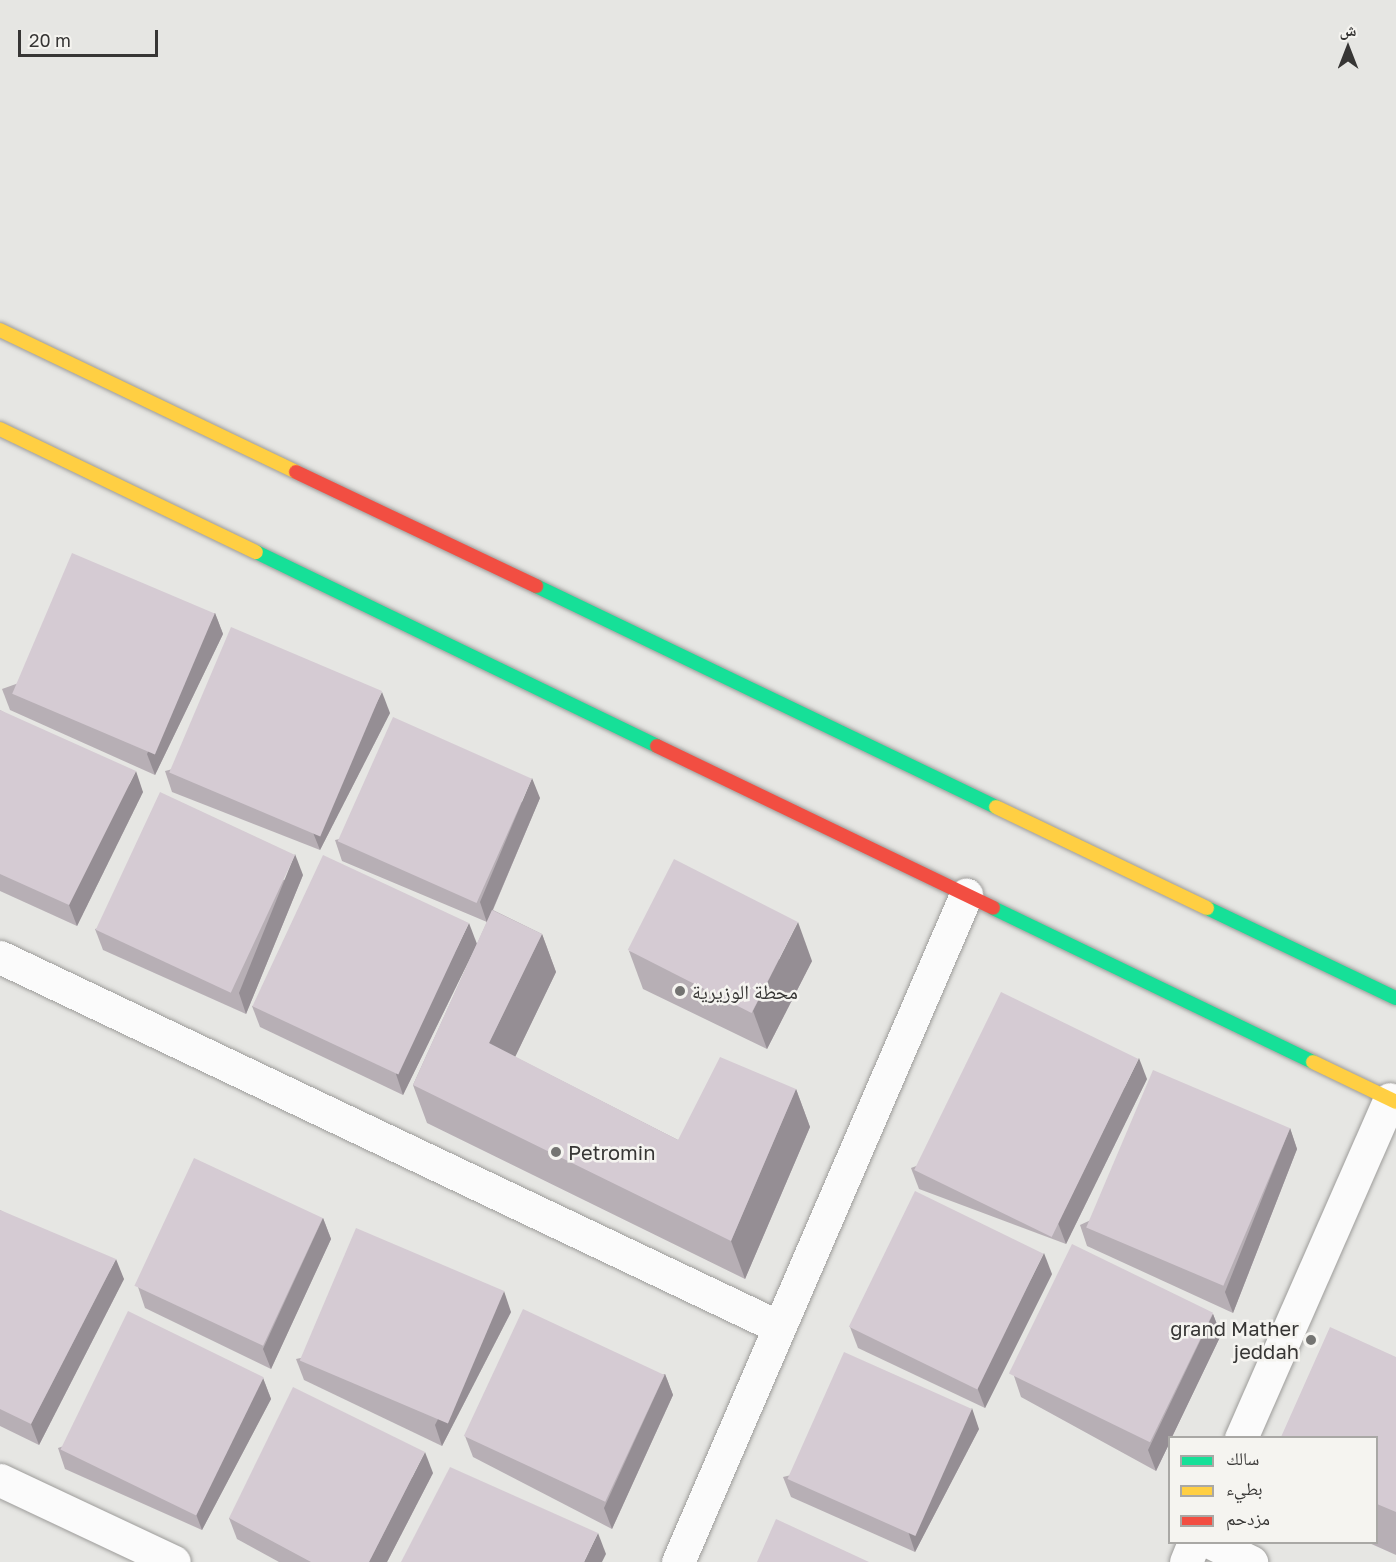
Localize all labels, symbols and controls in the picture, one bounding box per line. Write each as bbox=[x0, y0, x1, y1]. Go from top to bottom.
scale bar bbox=[21, 18, 160, 56]
north arrow bbox=[1318, 18, 1378, 78]
text: ش bbox=[1340, 20, 1356, 40]
text: 20 m bbox=[29, 29, 71, 51]
place label: محطة الوزيرية bbox=[692, 979, 798, 1003]
marker: محطة الوزيرية bbox=[673, 984, 687, 998]
place label: Petromin bbox=[568, 1140, 655, 1164]
marker: Petromin bbox=[549, 1145, 563, 1159]
place label: grand Mather jeddah bbox=[1170, 1316, 1299, 1363]
marker: grand Mather jeddah bbox=[1304, 1333, 1318, 1347]
legend bbox=[1168, 1436, 1378, 1544]
text: سالك bbox=[1226, 1447, 1259, 1469]
text: بطيء bbox=[1226, 1477, 1263, 1499]
text: مزدحم bbox=[1226, 1507, 1270, 1529]

